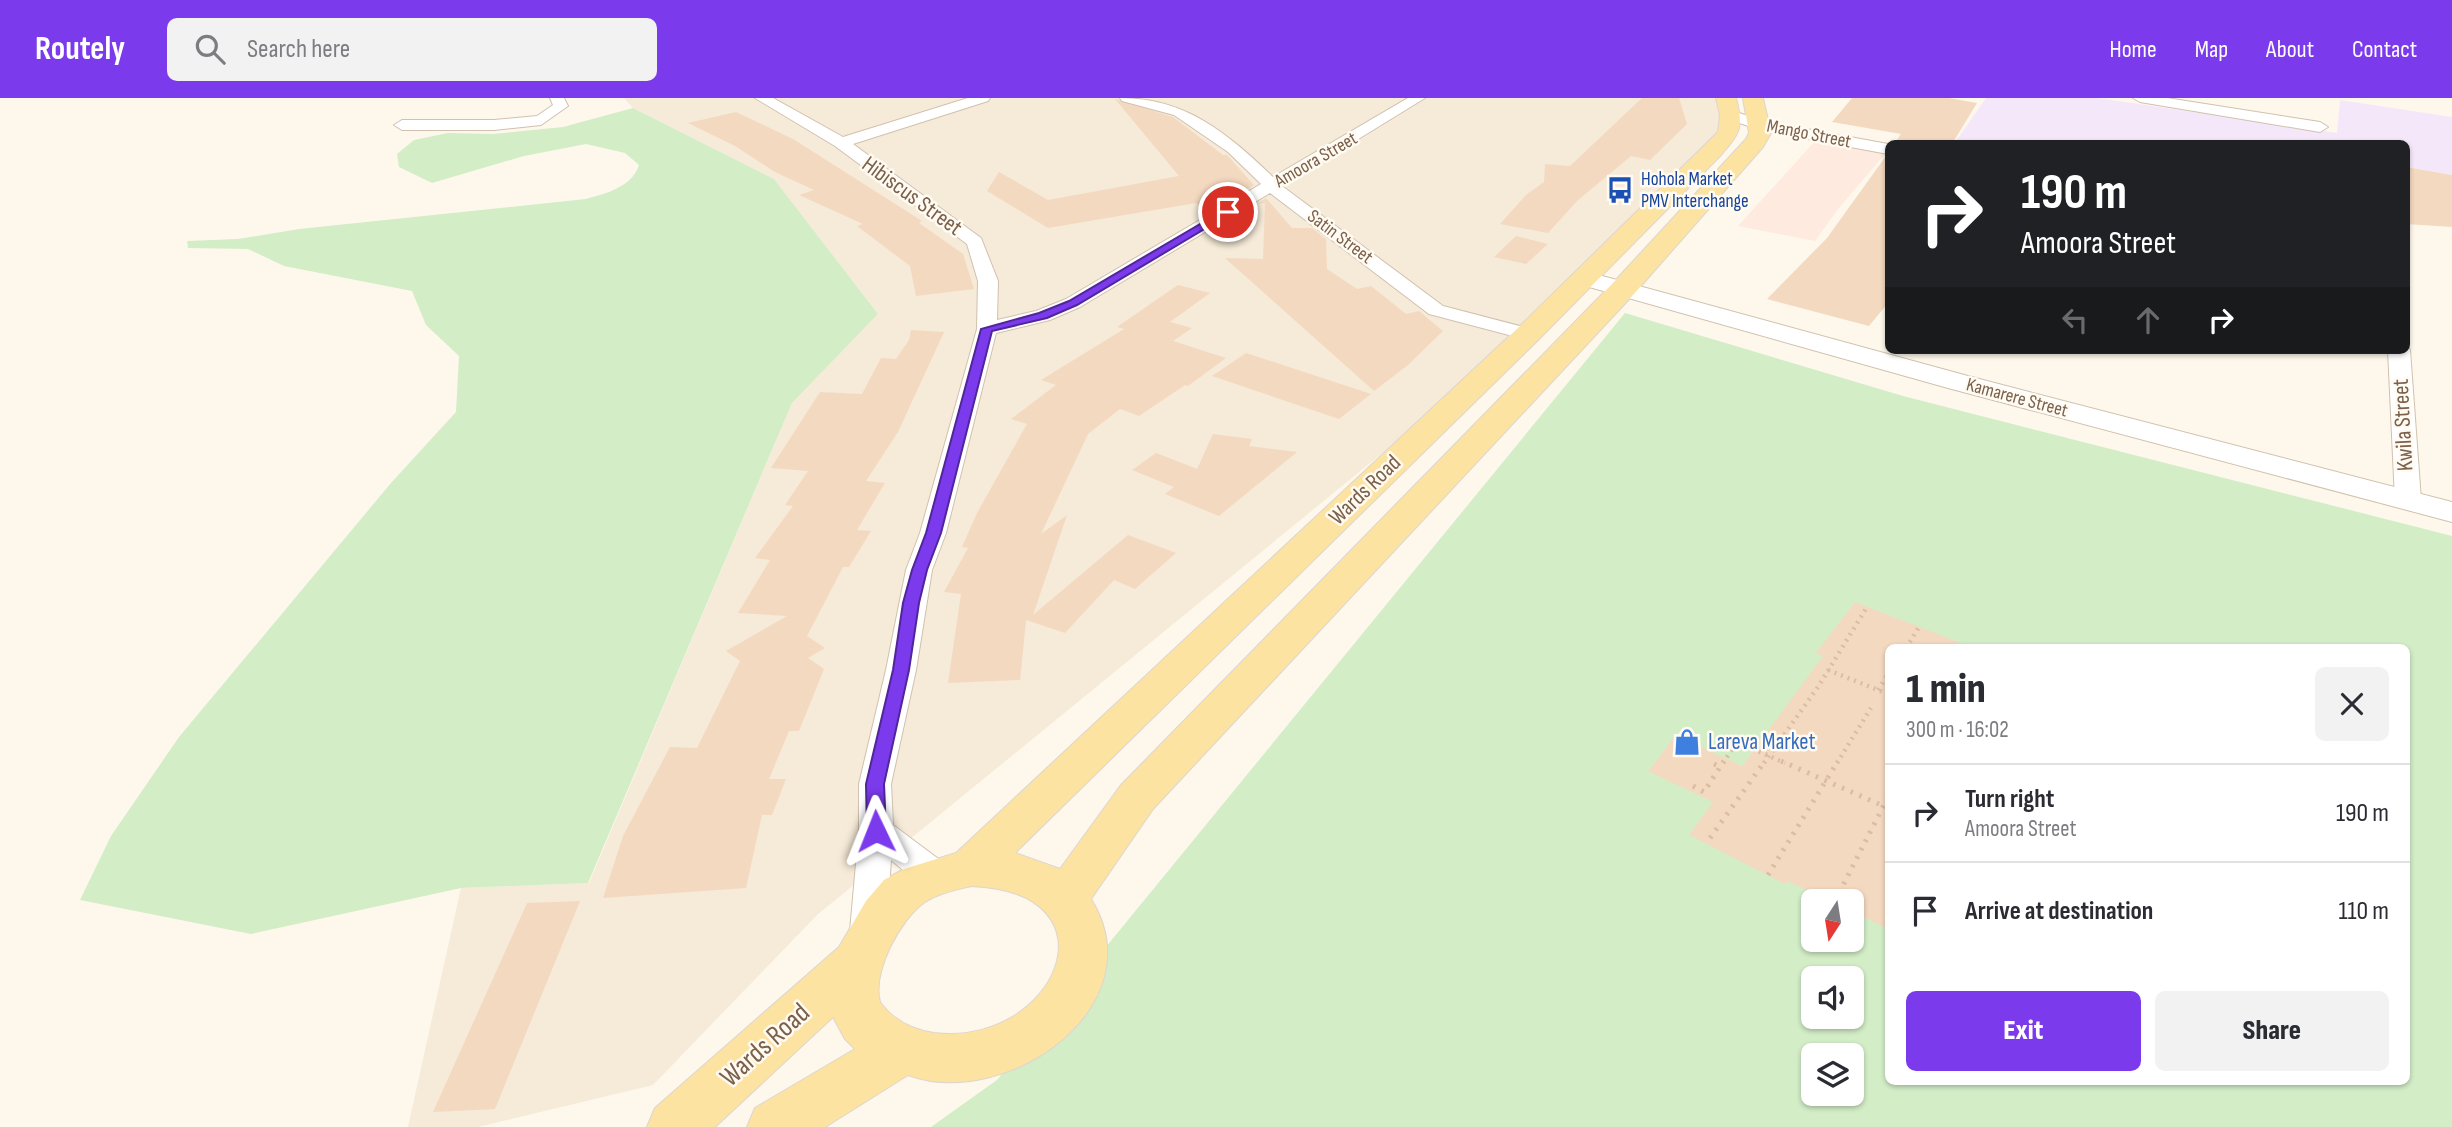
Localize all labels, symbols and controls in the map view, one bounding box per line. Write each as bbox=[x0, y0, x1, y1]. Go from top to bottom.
search box bbox=[167, 18, 657, 81]
text: Routely bbox=[35, 29, 125, 69]
icon: search bbox=[191, 30, 229, 68]
text: Search here bbox=[247, 34, 350, 65]
text: Home bbox=[2109, 35, 2157, 64]
text: Map bbox=[2195, 35, 2228, 64]
text: About bbox=[2266, 35, 2314, 64]
text: Contact bbox=[2352, 35, 2417, 64]
street label: Mango Street bbox=[1765, 115, 1853, 153]
street label: Amoora Street bbox=[1270, 127, 1362, 193]
street label: Hibiscus Street bbox=[856, 150, 968, 242]
text: 190 m bbox=[2021, 164, 2127, 223]
place label: Hohola Market PMV Interchange bbox=[1641, 168, 1749, 213]
icon: right bbox=[1906, 168, 1997, 259]
bus stop icon: Hohola Market PMV Interchange bbox=[1605, 175, 1635, 205]
pin bbox=[1198, 182, 1258, 242]
icon: arrive bbox=[1209, 193, 1247, 231]
street label: Satin Street bbox=[1303, 205, 1377, 269]
text: Amoora Street bbox=[2021, 224, 2176, 263]
icon: left bbox=[2056, 301, 2094, 339]
icon: ahead bbox=[2129, 301, 2167, 339]
icon: right bbox=[2202, 301, 2240, 339]
street label: Kamarere Street bbox=[1964, 373, 2070, 423]
street label: Kwila Street bbox=[2387, 378, 2419, 472]
street label: Wards Road bbox=[1323, 449, 1407, 531]
text: 1 min bbox=[1906, 664, 1986, 715]
button: close bbox=[2315, 667, 2389, 741]
text: 300 m · 16:02 bbox=[1906, 716, 2009, 744]
shop icon: Lareva Market bbox=[1672, 727, 1702, 757]
place label: Lareva Market bbox=[1708, 728, 1815, 756]
text: Turn right bbox=[1965, 784, 2054, 815]
position arrow bbox=[839, 794, 913, 868]
icon: right bbox=[1906, 794, 1944, 832]
text: 190 m bbox=[2336, 798, 2389, 829]
text: Amoora Street bbox=[1965, 815, 2076, 843]
north arrow bbox=[1801, 889, 1864, 952]
map controls bbox=[1801, 889, 1864, 1106]
icon: arrive bbox=[1906, 892, 1944, 930]
text: Arrive at destination bbox=[1965, 896, 2153, 927]
text: 110 m bbox=[2338, 896, 2389, 927]
button: sound bbox=[1801, 966, 1864, 1029]
button: Exit bbox=[1906, 991, 2141, 1071]
button: Share bbox=[2155, 991, 2389, 1071]
street label: Wards Road bbox=[714, 996, 816, 1094]
button: layers bbox=[1801, 1043, 1864, 1106]

